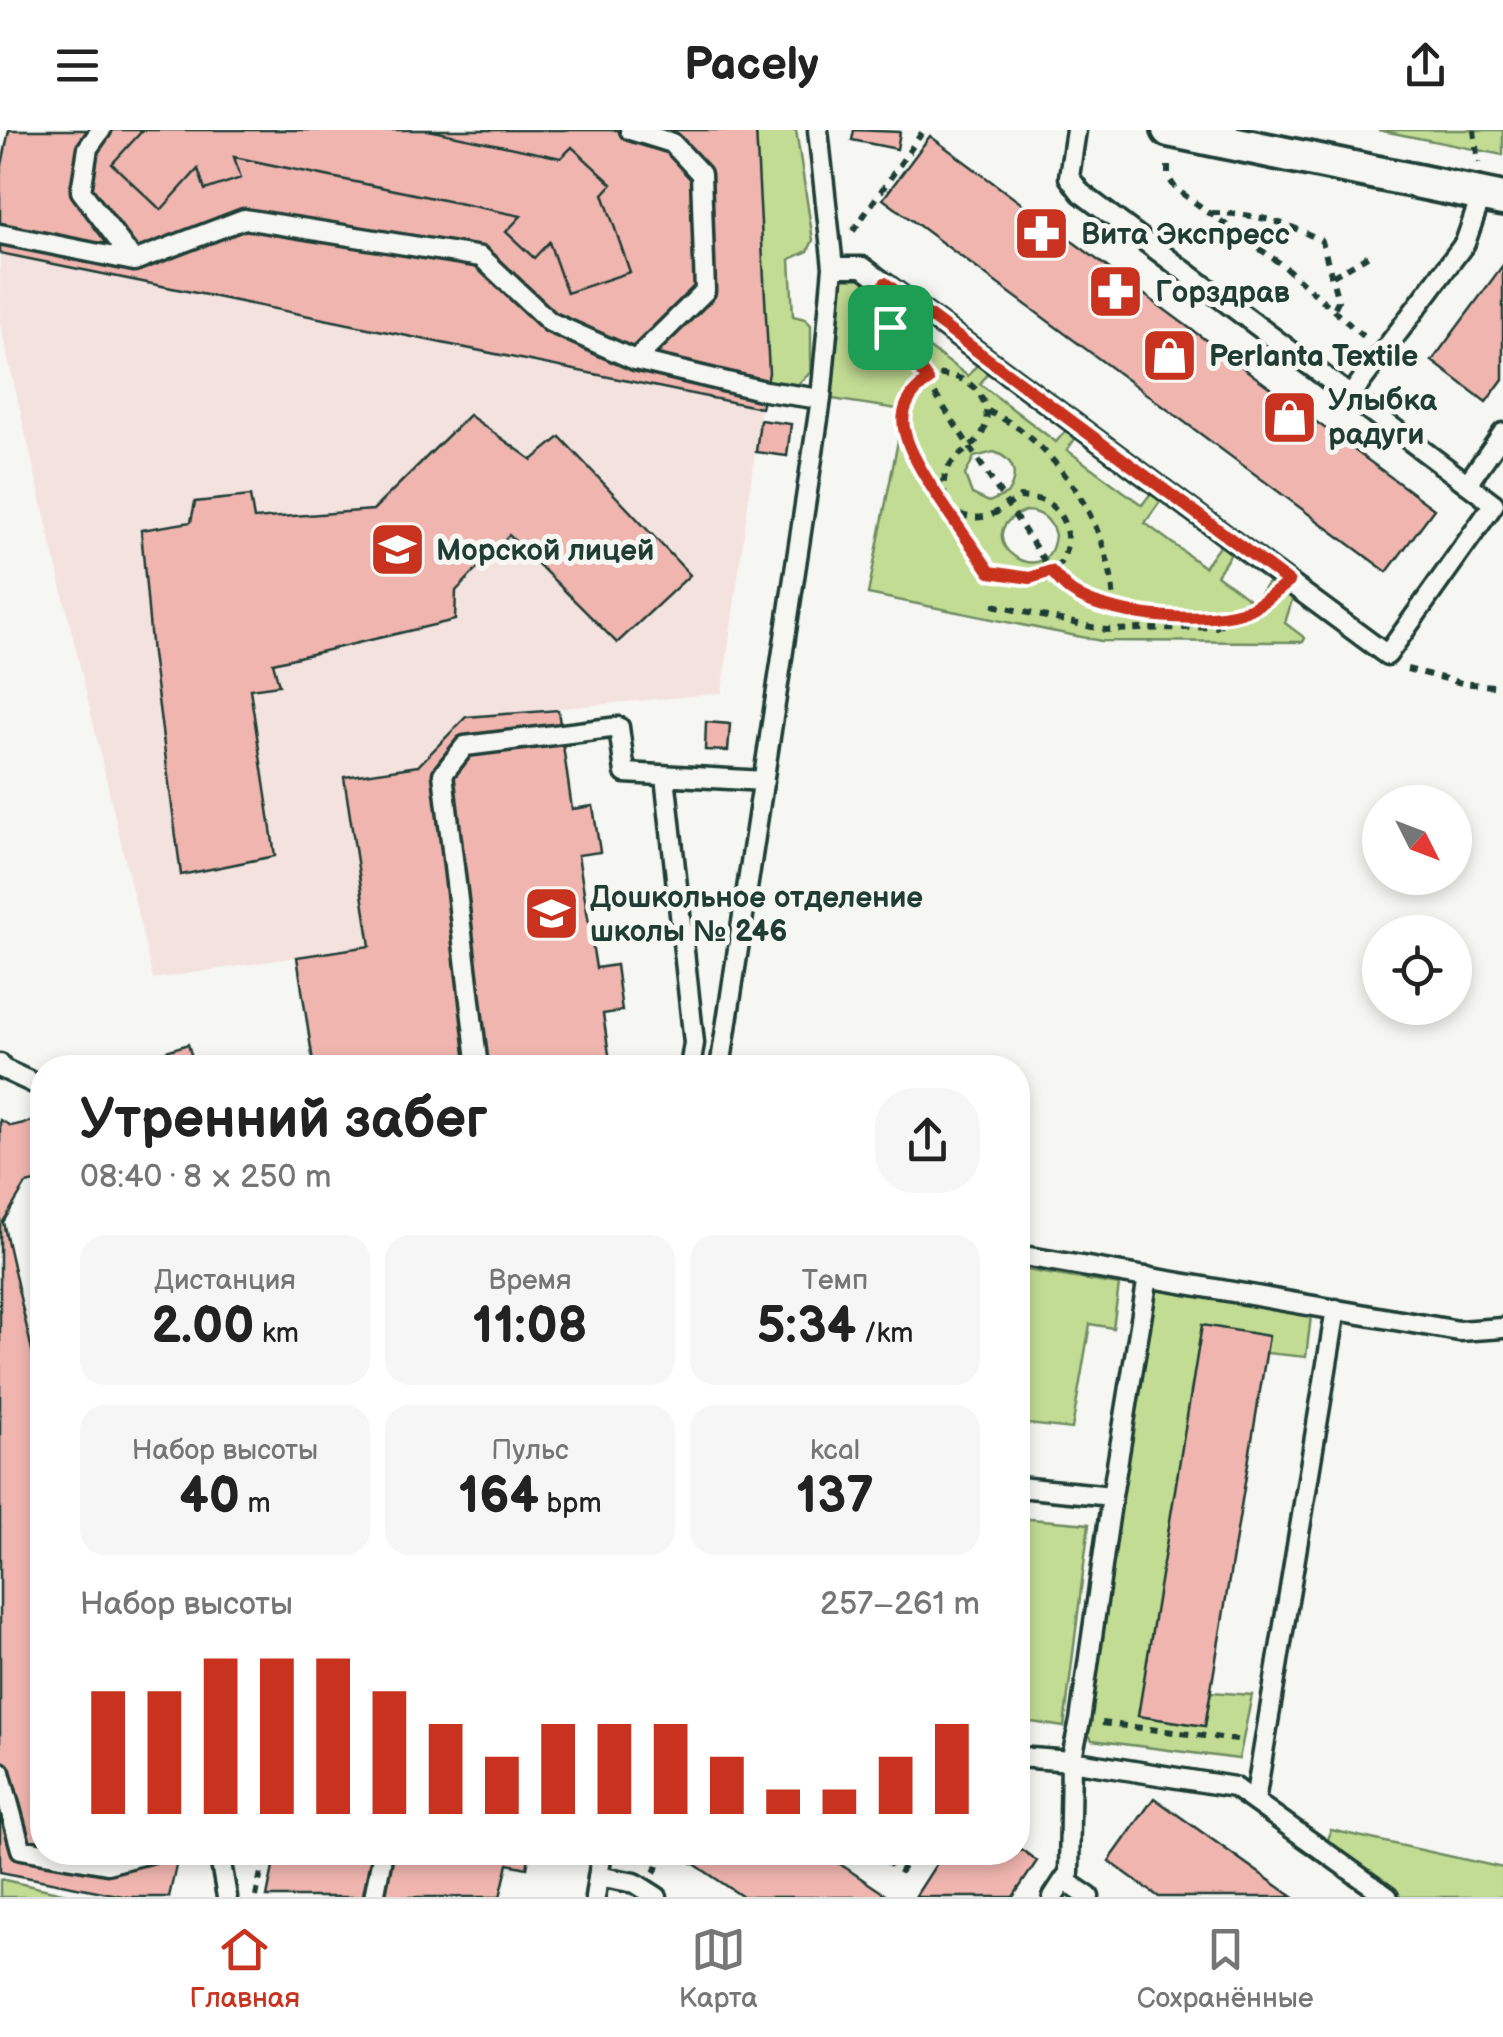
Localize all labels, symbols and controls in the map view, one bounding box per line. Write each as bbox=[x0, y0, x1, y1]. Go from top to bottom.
icon: menu bbox=[50, 38, 105, 93]
text: Pacely bbox=[684, 38, 819, 93]
icon: share bbox=[1398, 38, 1453, 93]
pharmacy icon: Вита Экспресс bbox=[1012, 204, 1072, 264]
place label: Вита Экспресс bbox=[1081, 217, 1290, 253]
pharmacy icon: Горздрав bbox=[1086, 262, 1146, 322]
place label: Горздрав bbox=[1155, 275, 1290, 311]
pin bbox=[848, 285, 933, 370]
icon: arrive bbox=[863, 300, 918, 355]
shop icon: Perlanta Textile bbox=[1140, 326, 1200, 386]
place label: Perlanta Textile bbox=[1209, 339, 1418, 375]
place label: Улыбка радуги bbox=[1328, 383, 1437, 453]
shop icon: Улыбка радуги bbox=[1259, 387, 1319, 447]
school or university icon: Морской лицей bbox=[367, 520, 427, 580]
place label: Морской лицей bbox=[436, 533, 654, 569]
north arrow bbox=[1362, 785, 1472, 895]
map controls bbox=[1362, 785, 1472, 1025]
place label: Дошкольное отделение школы № 246 bbox=[590, 880, 923, 950]
school or university icon: Дошкольное отделение школы № 246 bbox=[521, 884, 581, 944]
button: locate bbox=[1362, 915, 1472, 1025]
text: Утренний забег bbox=[80, 1087, 488, 1154]
button: share bbox=[875, 1088, 980, 1193]
text: 08:40 · 8 × 250 m bbox=[80, 1158, 331, 1197]
text: Дистанция bbox=[154, 1264, 296, 1297]
text: Время bbox=[488, 1264, 572, 1297]
text: Темп bbox=[802, 1264, 868, 1297]
text: 2.00 bbox=[151, 1297, 254, 1357]
text: 11:08 bbox=[472, 1297, 588, 1357]
text: 5:34 bbox=[757, 1297, 856, 1357]
text: km bbox=[254, 1317, 299, 1350]
text: /km bbox=[856, 1317, 913, 1350]
text: Набор высоты bbox=[132, 1434, 318, 1467]
text: Пульс bbox=[491, 1434, 569, 1467]
text: kcal bbox=[810, 1434, 860, 1467]
text: 40 bbox=[179, 1467, 240, 1527]
text: 164 bbox=[458, 1467, 539, 1527]
text: 137 bbox=[796, 1467, 874, 1527]
text: m bbox=[240, 1487, 271, 1520]
text: bpm bbox=[539, 1487, 602, 1520]
text: Набор высоты bbox=[80, 1585, 293, 1624]
text: 257–261 m bbox=[820, 1585, 980, 1624]
tab: Главная bbox=[189, 1922, 300, 2015]
tab: Карта bbox=[679, 1922, 758, 2015]
tab: Сохранённые bbox=[1137, 1922, 1314, 2015]

